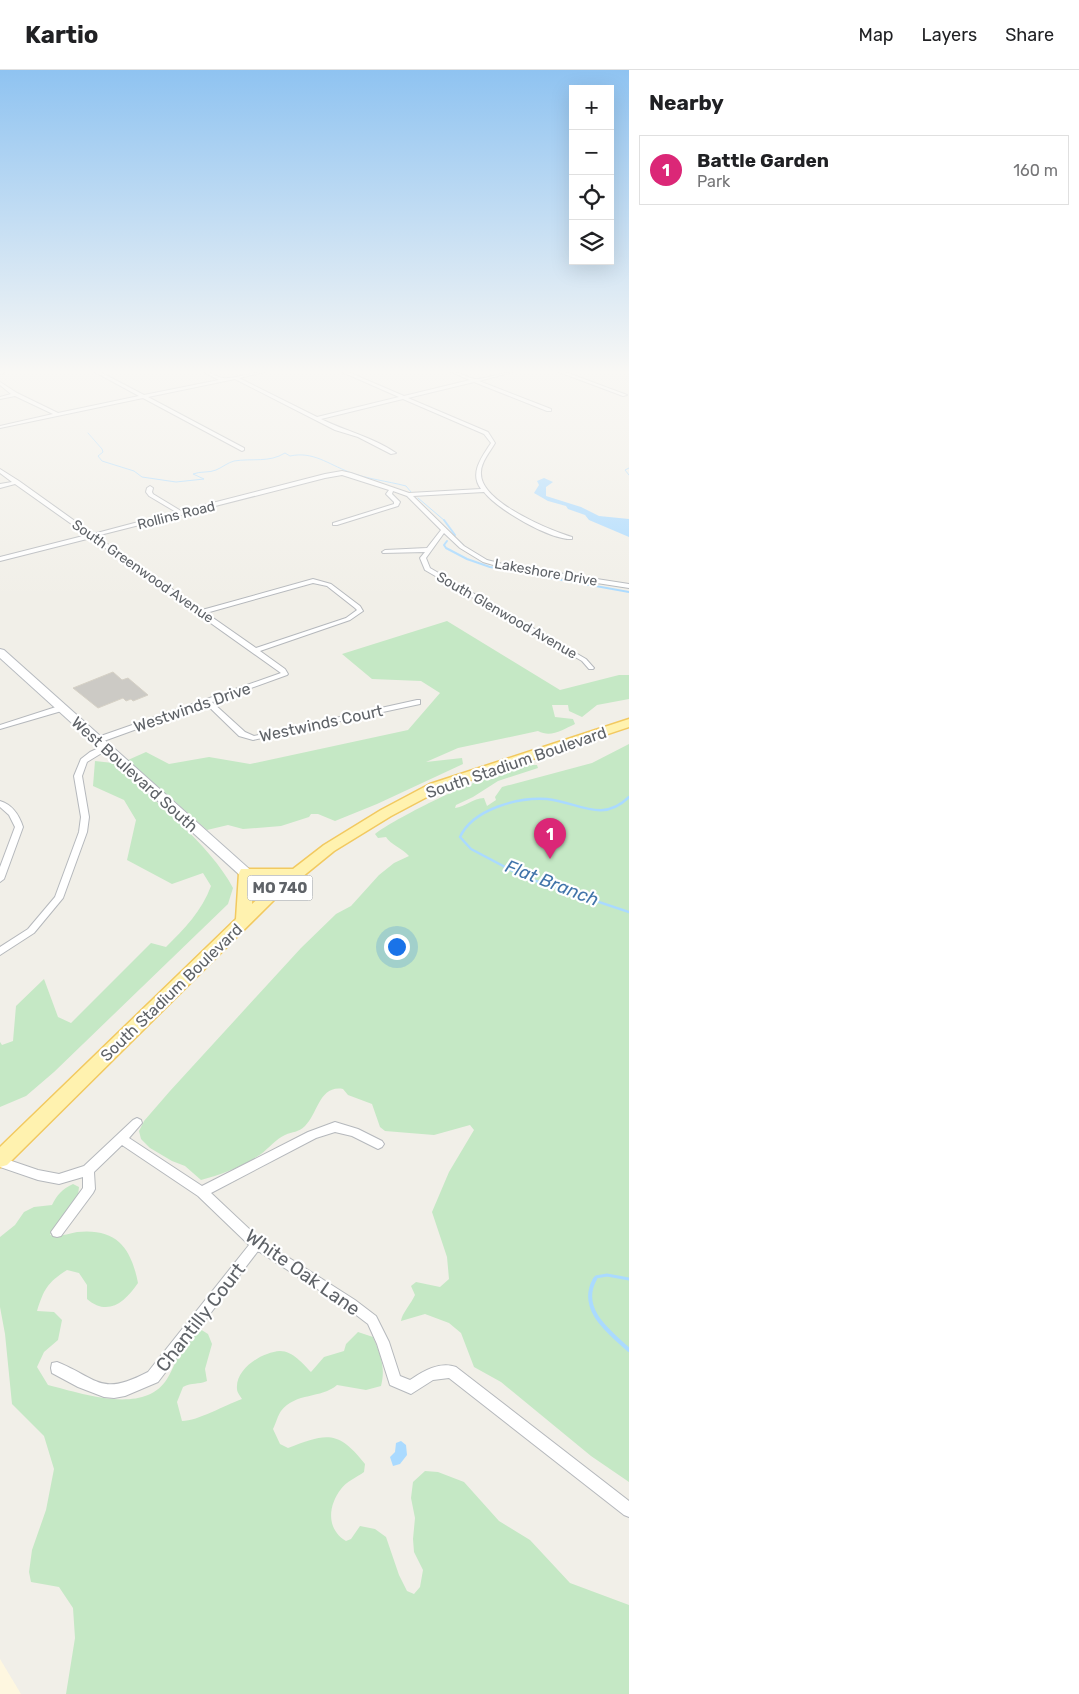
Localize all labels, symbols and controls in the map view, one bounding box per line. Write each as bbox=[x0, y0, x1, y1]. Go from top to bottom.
text: Kartio bbox=[25, 21, 99, 49]
text: Map bbox=[859, 24, 894, 46]
text: Layers bbox=[922, 24, 977, 46]
text: Share bbox=[1005, 24, 1054, 46]
map controls bbox=[569, 85, 614, 265]
button: + bbox=[569, 85, 614, 130]
text: Nearby bbox=[649, 90, 724, 115]
button: − bbox=[569, 130, 614, 175]
text: Battle Garden bbox=[697, 149, 829, 172]
text: 1 bbox=[662, 161, 670, 180]
text: 160 m bbox=[1013, 161, 1058, 180]
text: Park bbox=[697, 172, 730, 191]
button: locate bbox=[569, 175, 614, 220]
button: layers bbox=[569, 220, 614, 265]
street label: Rollins Road bbox=[135, 498, 217, 533]
street label: South Greenwood Avenue bbox=[69, 516, 217, 627]
street label: Lakeshore Drive bbox=[493, 555, 599, 590]
street label: South Glenwood Avenue bbox=[434, 568, 580, 663]
street label: Westwinds Drive bbox=[131, 679, 253, 736]
street label: Westwinds Court bbox=[258, 701, 385, 746]
street label: West Boulevard South bbox=[68, 713, 202, 836]
street label: South Stadium Boulevard bbox=[423, 723, 609, 802]
pin: 1 bbox=[534, 818, 566, 859]
water label: Flat Branch bbox=[502, 855, 602, 911]
road number: MO 740 bbox=[248, 876, 312, 900]
street label: South Stadium Boulevard bbox=[96, 920, 246, 1065]
your location bbox=[384, 934, 410, 960]
street label: White Oak Lane bbox=[241, 1224, 365, 1321]
street label: Chantilly Court bbox=[151, 1258, 250, 1376]

